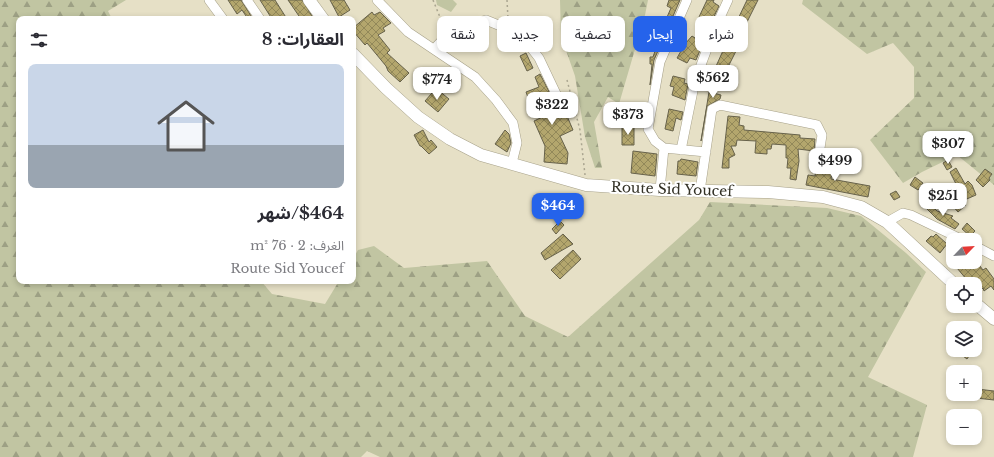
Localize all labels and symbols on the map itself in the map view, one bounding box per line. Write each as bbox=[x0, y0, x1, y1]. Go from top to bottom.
pin: $562 bbox=[689, 65, 737, 99]
pin: $774 bbox=[413, 67, 461, 101]
pin: $322 bbox=[528, 92, 576, 126]
pin: $373 bbox=[604, 102, 652, 136]
pin: $307 bbox=[924, 131, 972, 165]
pin: $499 bbox=[811, 148, 859, 182]
street label: Route Sid Youcef bbox=[611, 178, 736, 200]
pin: $251 bbox=[919, 183, 967, 217]
pin: $464 bbox=[534, 193, 582, 227]
north arrow bbox=[946, 233, 982, 269]

